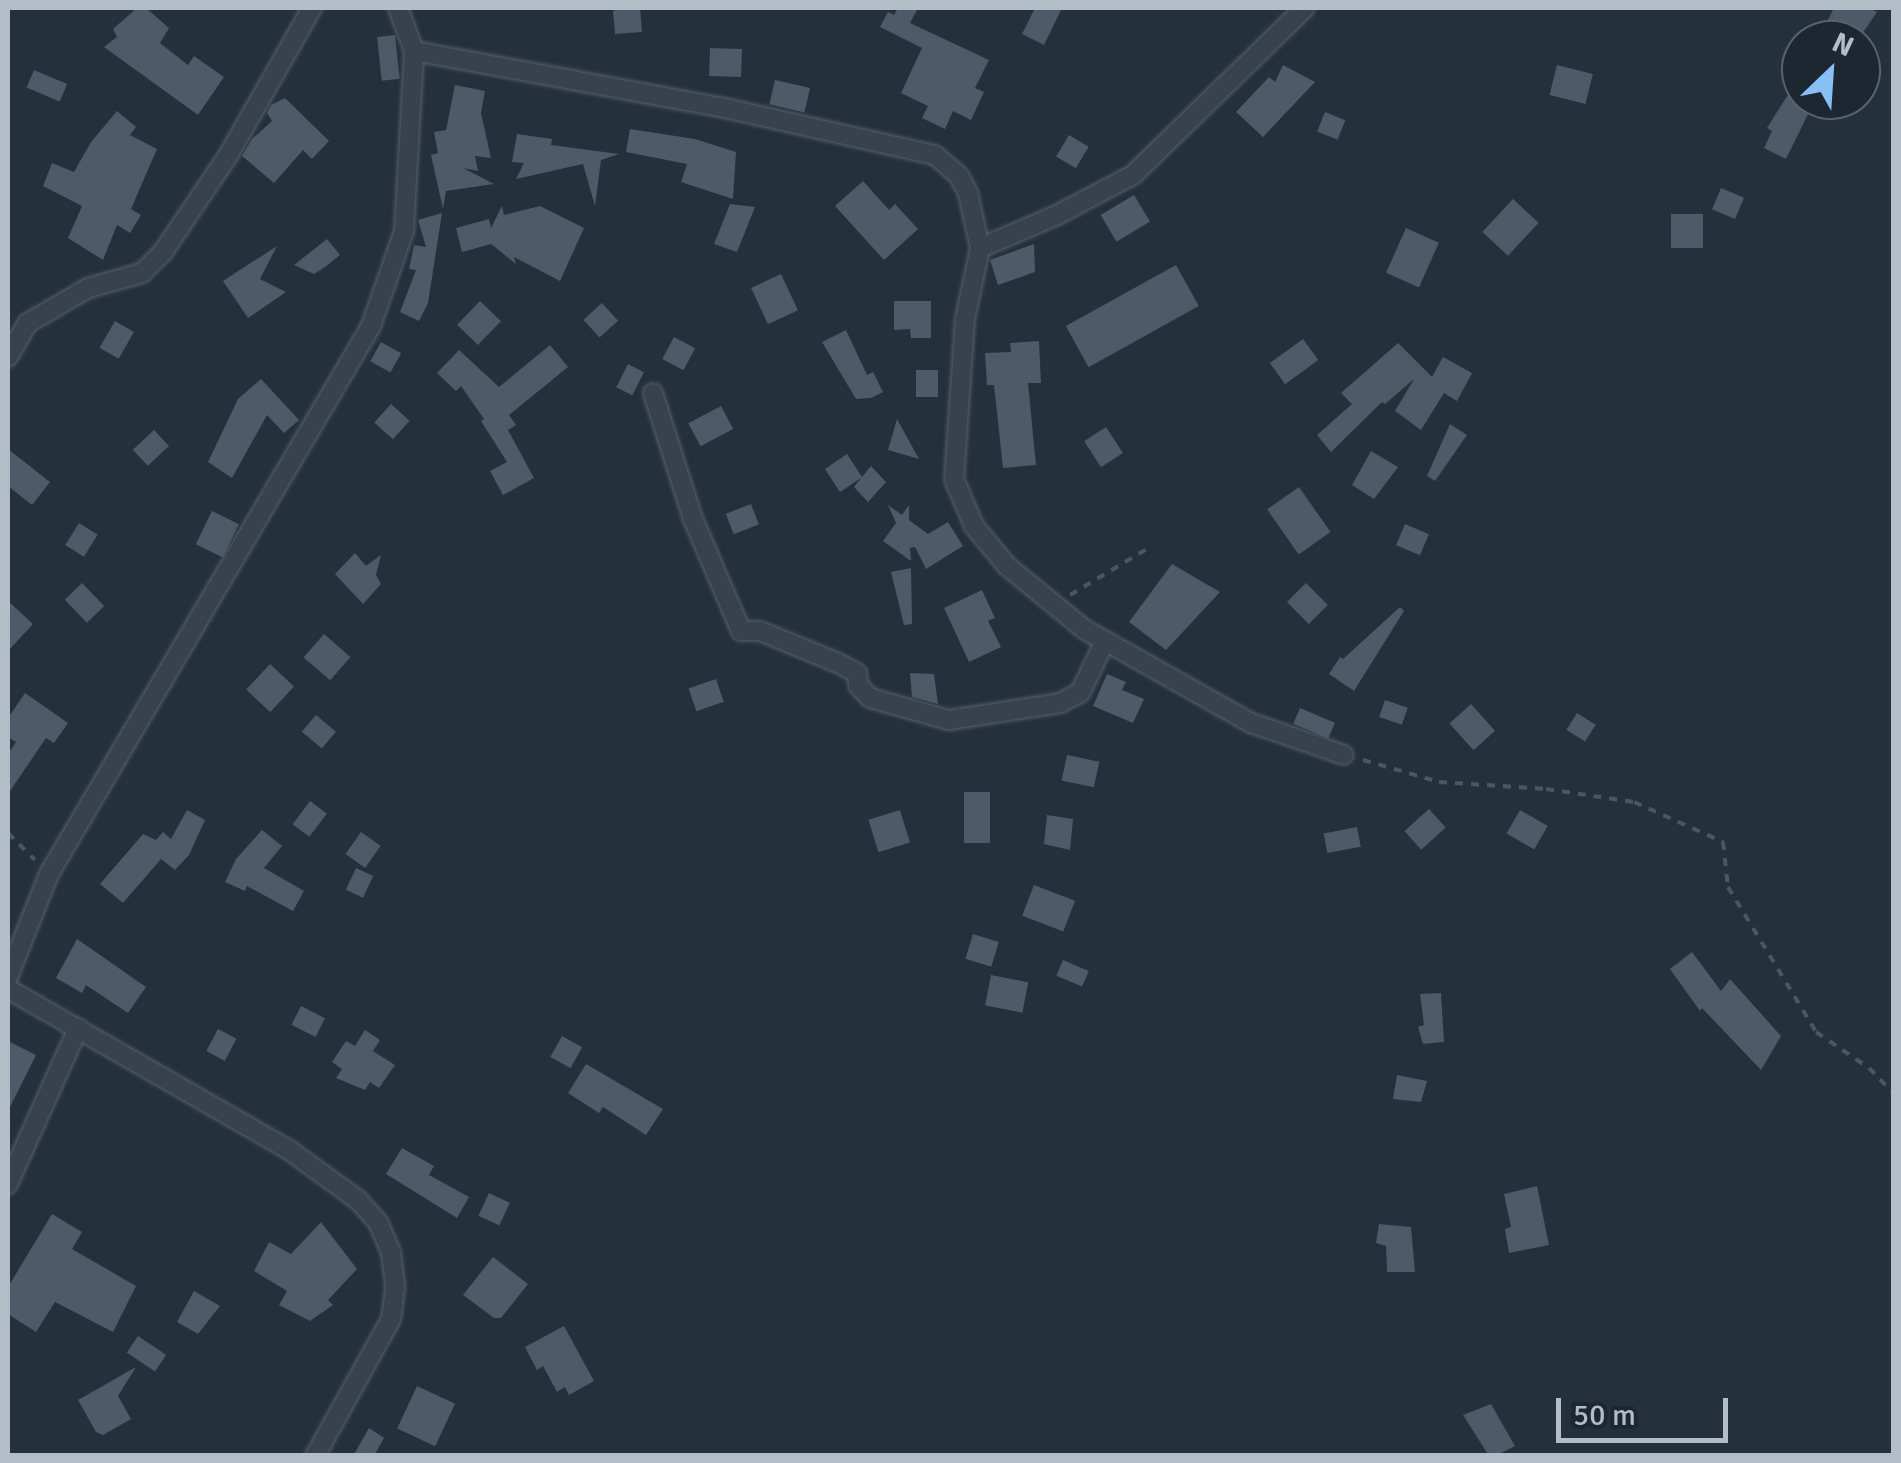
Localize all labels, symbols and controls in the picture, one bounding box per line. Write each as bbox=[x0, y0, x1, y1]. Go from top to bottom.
north arrow bbox=[1781, 20, 1881, 120]
text: N bbox=[1827, 25, 1859, 64]
scale bar bbox=[1561, 1378, 1734, 1440]
text: 50 m bbox=[1573, 1397, 1636, 1434]

